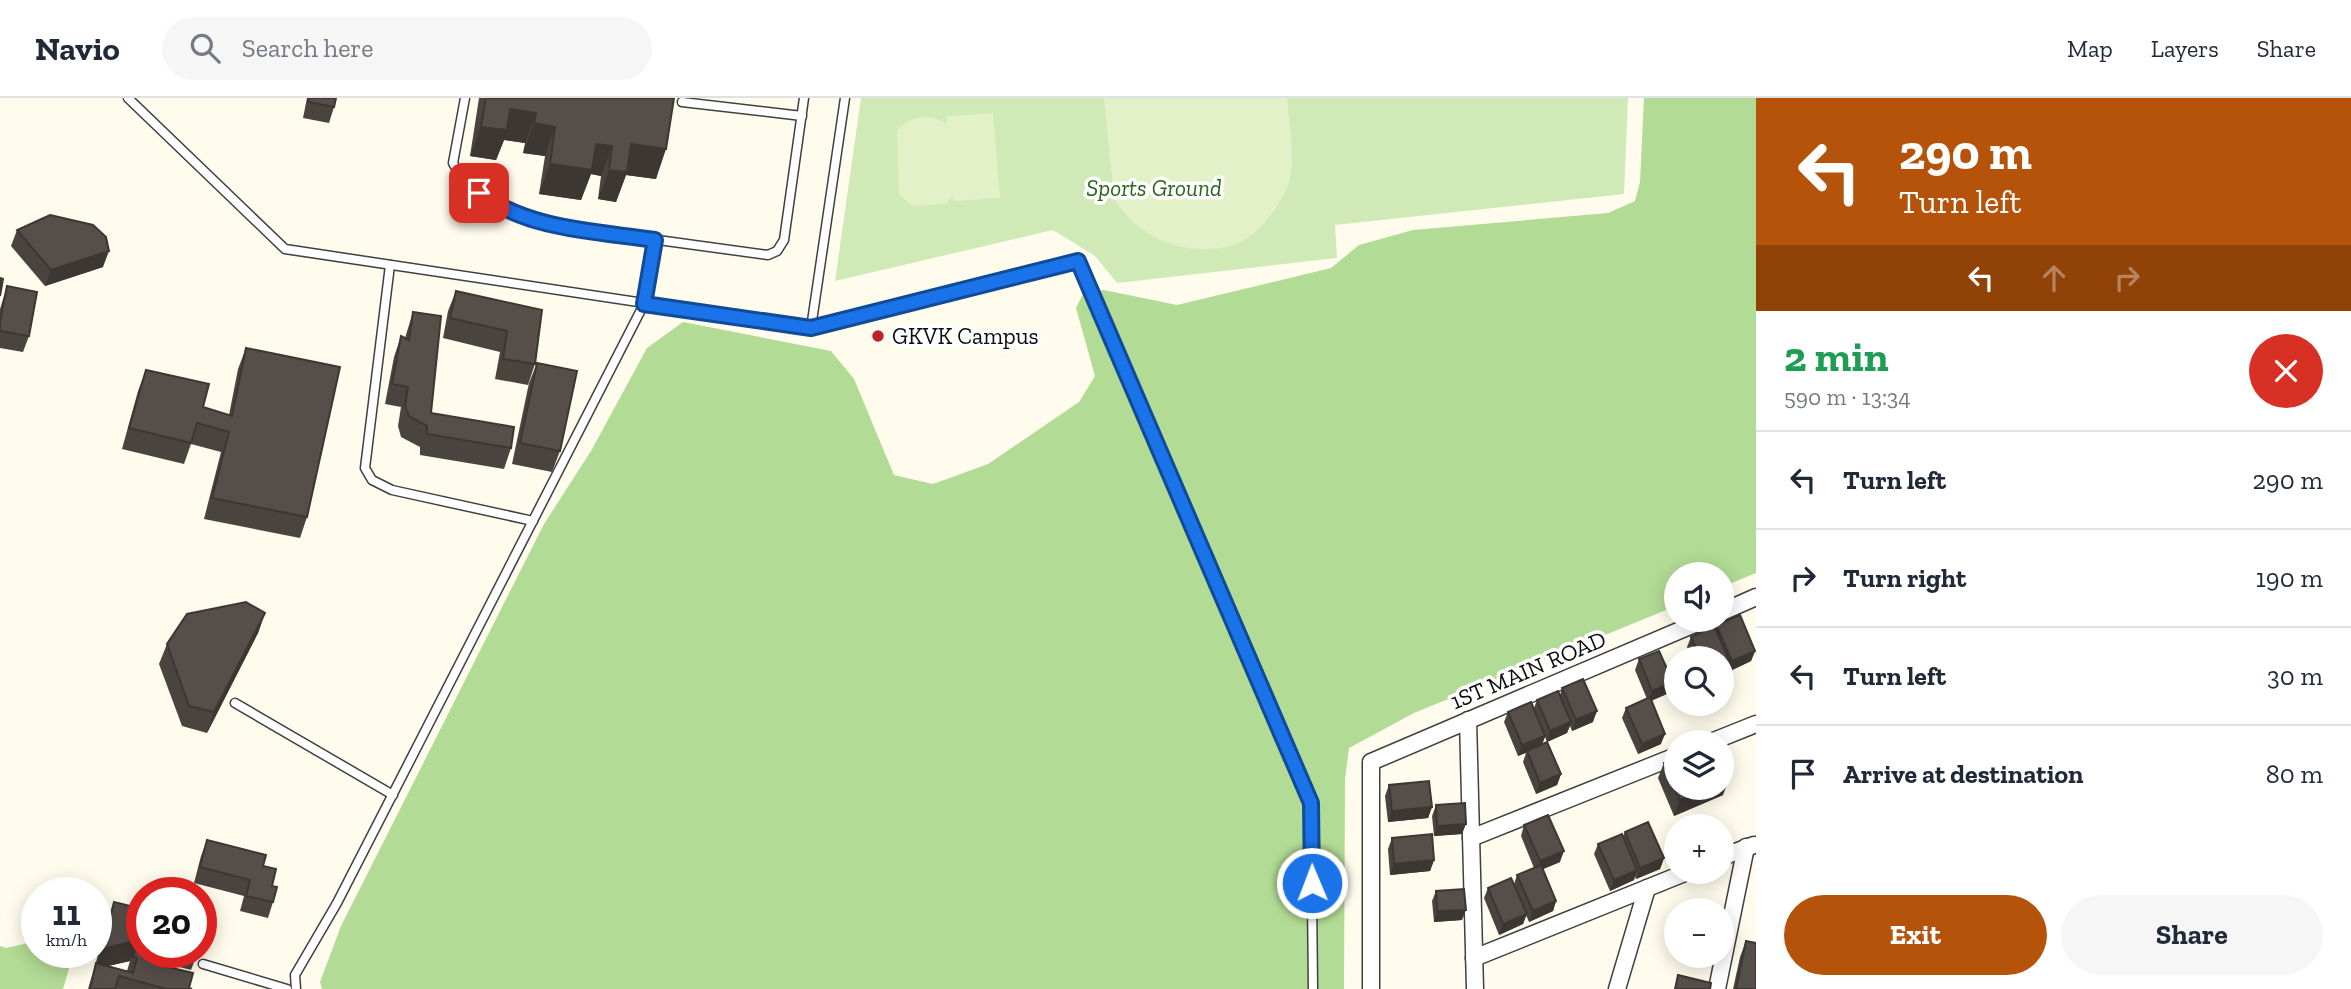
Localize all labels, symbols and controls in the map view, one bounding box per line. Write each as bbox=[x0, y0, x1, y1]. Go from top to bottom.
search box bbox=[162, 17, 652, 80]
text: Navio bbox=[35, 29, 120, 68]
icon: search bbox=[186, 29, 224, 67]
text: Search here bbox=[242, 32, 374, 64]
text: Map bbox=[2067, 34, 2113, 63]
text: Layers bbox=[2151, 34, 2219, 63]
text: Share bbox=[2257, 34, 2316, 63]
text: 290 m bbox=[1899, 123, 2032, 182]
icon: left bbox=[1784, 126, 1875, 217]
pin bbox=[449, 163, 509, 223]
icon: arrive bbox=[460, 174, 498, 212]
park label: Sports Ground bbox=[1086, 174, 1222, 202]
text: Turn left bbox=[1899, 183, 2021, 221]
icon: left bbox=[1962, 259, 2000, 297]
icon: ahead bbox=[2035, 259, 2073, 297]
icon: right bbox=[2108, 259, 2146, 297]
place label: GKVK Campus bbox=[892, 322, 1039, 350]
marker: GKVK Campus bbox=[870, 328, 886, 344]
text: 2 min bbox=[1784, 331, 1889, 382]
button: close bbox=[2249, 334, 2323, 408]
text: 590 m · 13:34 bbox=[1784, 383, 1911, 411]
icon: left bbox=[1784, 461, 1822, 499]
text: Turn left bbox=[1843, 464, 1946, 496]
text: 290 m bbox=[2252, 464, 2323, 496]
icon: right bbox=[1784, 559, 1822, 597]
map controls bbox=[1664, 562, 1734, 968]
button: sound bbox=[1664, 562, 1734, 632]
text: Turn right bbox=[1843, 562, 1966, 594]
text: 190 m bbox=[2256, 562, 2323, 594]
street label: 1ST MAIN ROAD bbox=[1446, 625, 1610, 715]
button: search bbox=[1664, 646, 1734, 716]
icon: left bbox=[1784, 657, 1822, 695]
text: Turn left bbox=[1843, 660, 1946, 692]
text: 30 m bbox=[2267, 660, 2323, 692]
button: layers bbox=[1664, 730, 1734, 800]
icon: arrive bbox=[1784, 755, 1822, 793]
text: Arrive at destination bbox=[1843, 758, 2083, 790]
text: 80 m bbox=[2266, 758, 2323, 790]
button: + bbox=[1664, 814, 1734, 884]
position arrow bbox=[1275, 846, 1349, 920]
speed limit sign: 20 bbox=[126, 877, 217, 968]
text: 11 bbox=[52, 892, 81, 934]
button: Exit bbox=[1784, 895, 2047, 975]
button: Share bbox=[2061, 895, 2323, 975]
button: − bbox=[1664, 898, 1734, 968]
text: km/h bbox=[46, 929, 87, 951]

